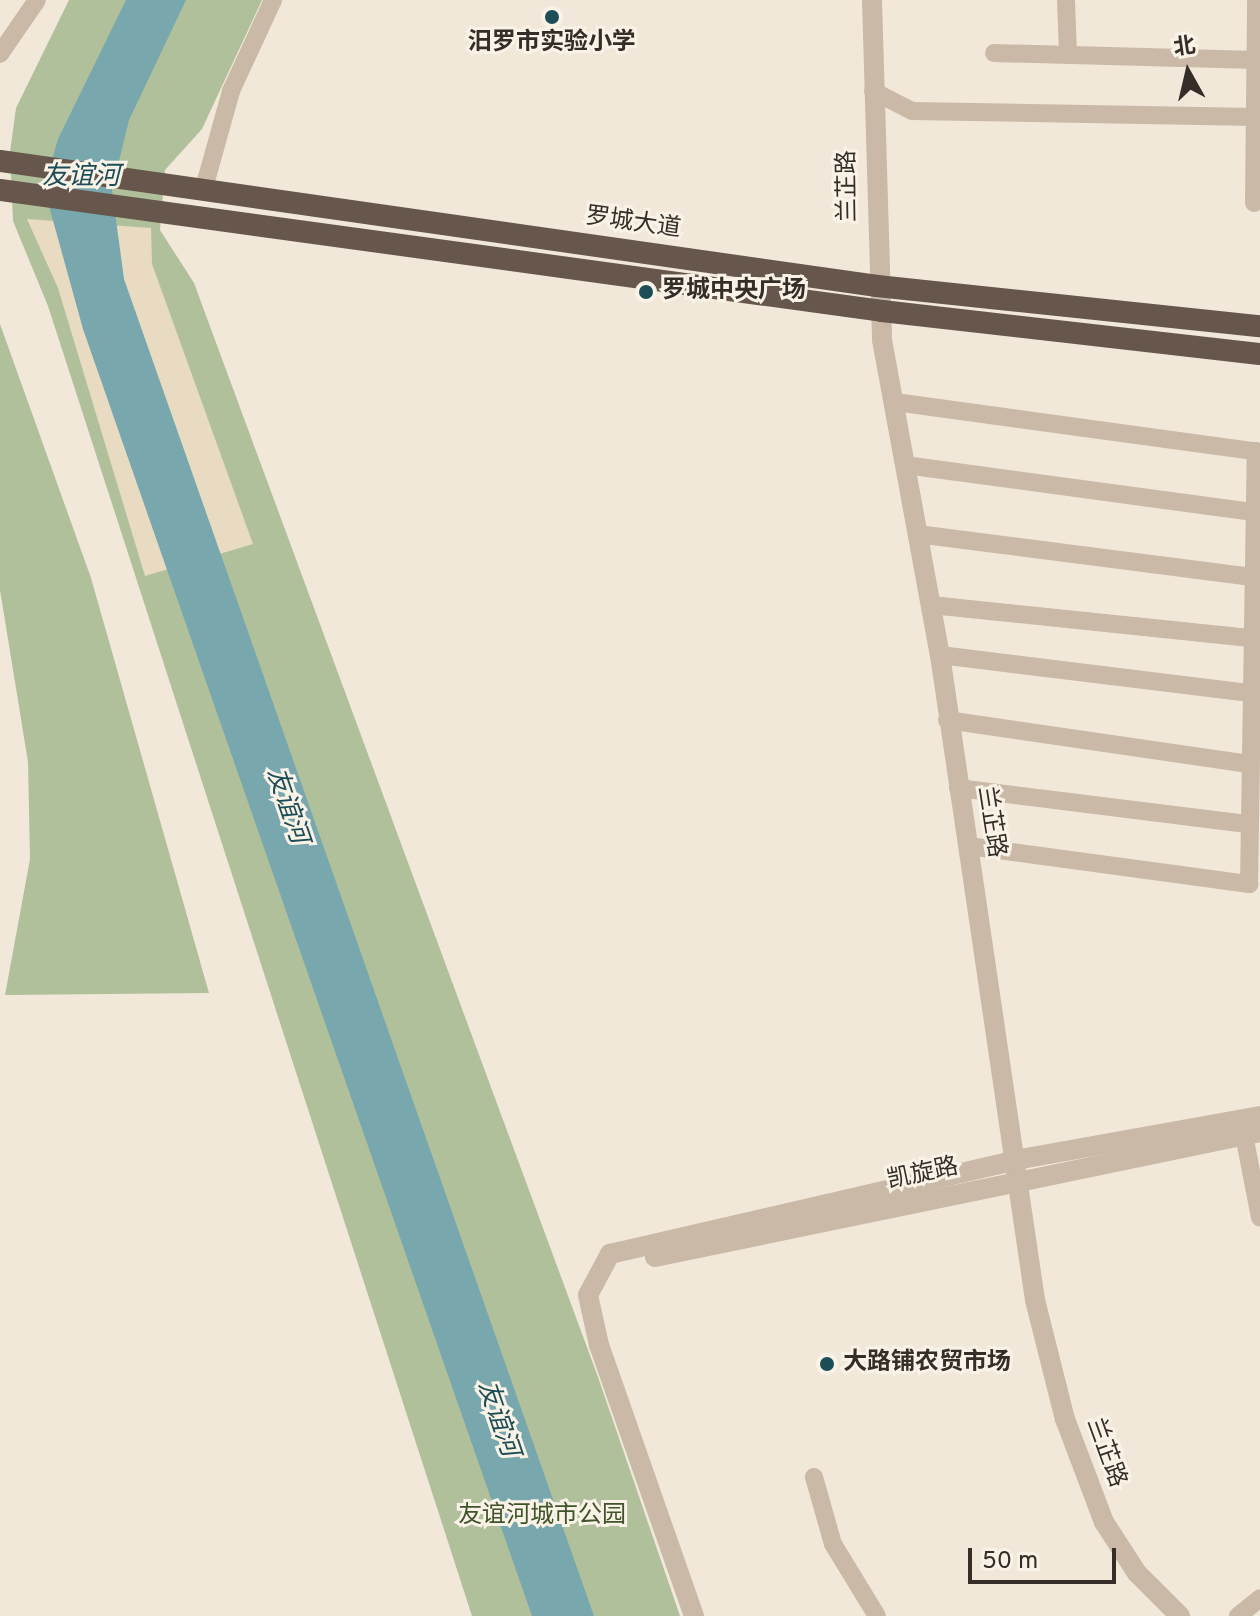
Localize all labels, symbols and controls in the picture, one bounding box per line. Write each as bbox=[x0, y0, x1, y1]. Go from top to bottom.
marker: 汨罗市实验小学 bbox=[543, 8, 561, 26]
place label: 汨罗市实验小学 bbox=[468, 30, 636, 58]
north arrow bbox=[1148, 32, 1228, 112]
text: 北 bbox=[1172, 33, 1197, 63]
street label: 兰芷路 bbox=[834, 150, 864, 222]
water label: 友谊河 bbox=[42, 162, 120, 194]
street label: 罗城大道 bbox=[583, 203, 683, 245]
place label: 罗城中央广场 bbox=[662, 278, 806, 306]
marker: 罗城中央广场 bbox=[637, 283, 655, 301]
water label: 友谊河 bbox=[259, 764, 313, 848]
street label: 兰芷路 bbox=[970, 784, 1010, 860]
street label: 凯旋路 bbox=[885, 1153, 961, 1197]
place label: 大路铺农贸市场 bbox=[843, 1350, 1011, 1378]
marker: 大路铺农贸市场 bbox=[818, 1355, 836, 1373]
water label: 友谊河 bbox=[470, 1377, 524, 1461]
street label: 兰芷路 bbox=[1079, 1414, 1131, 1492]
park label: 友谊河城市公园 bbox=[458, 1503, 626, 1531]
scale bar bbox=[972, 1532, 1120, 1582]
text: 50 m bbox=[982, 1547, 1038, 1577]

